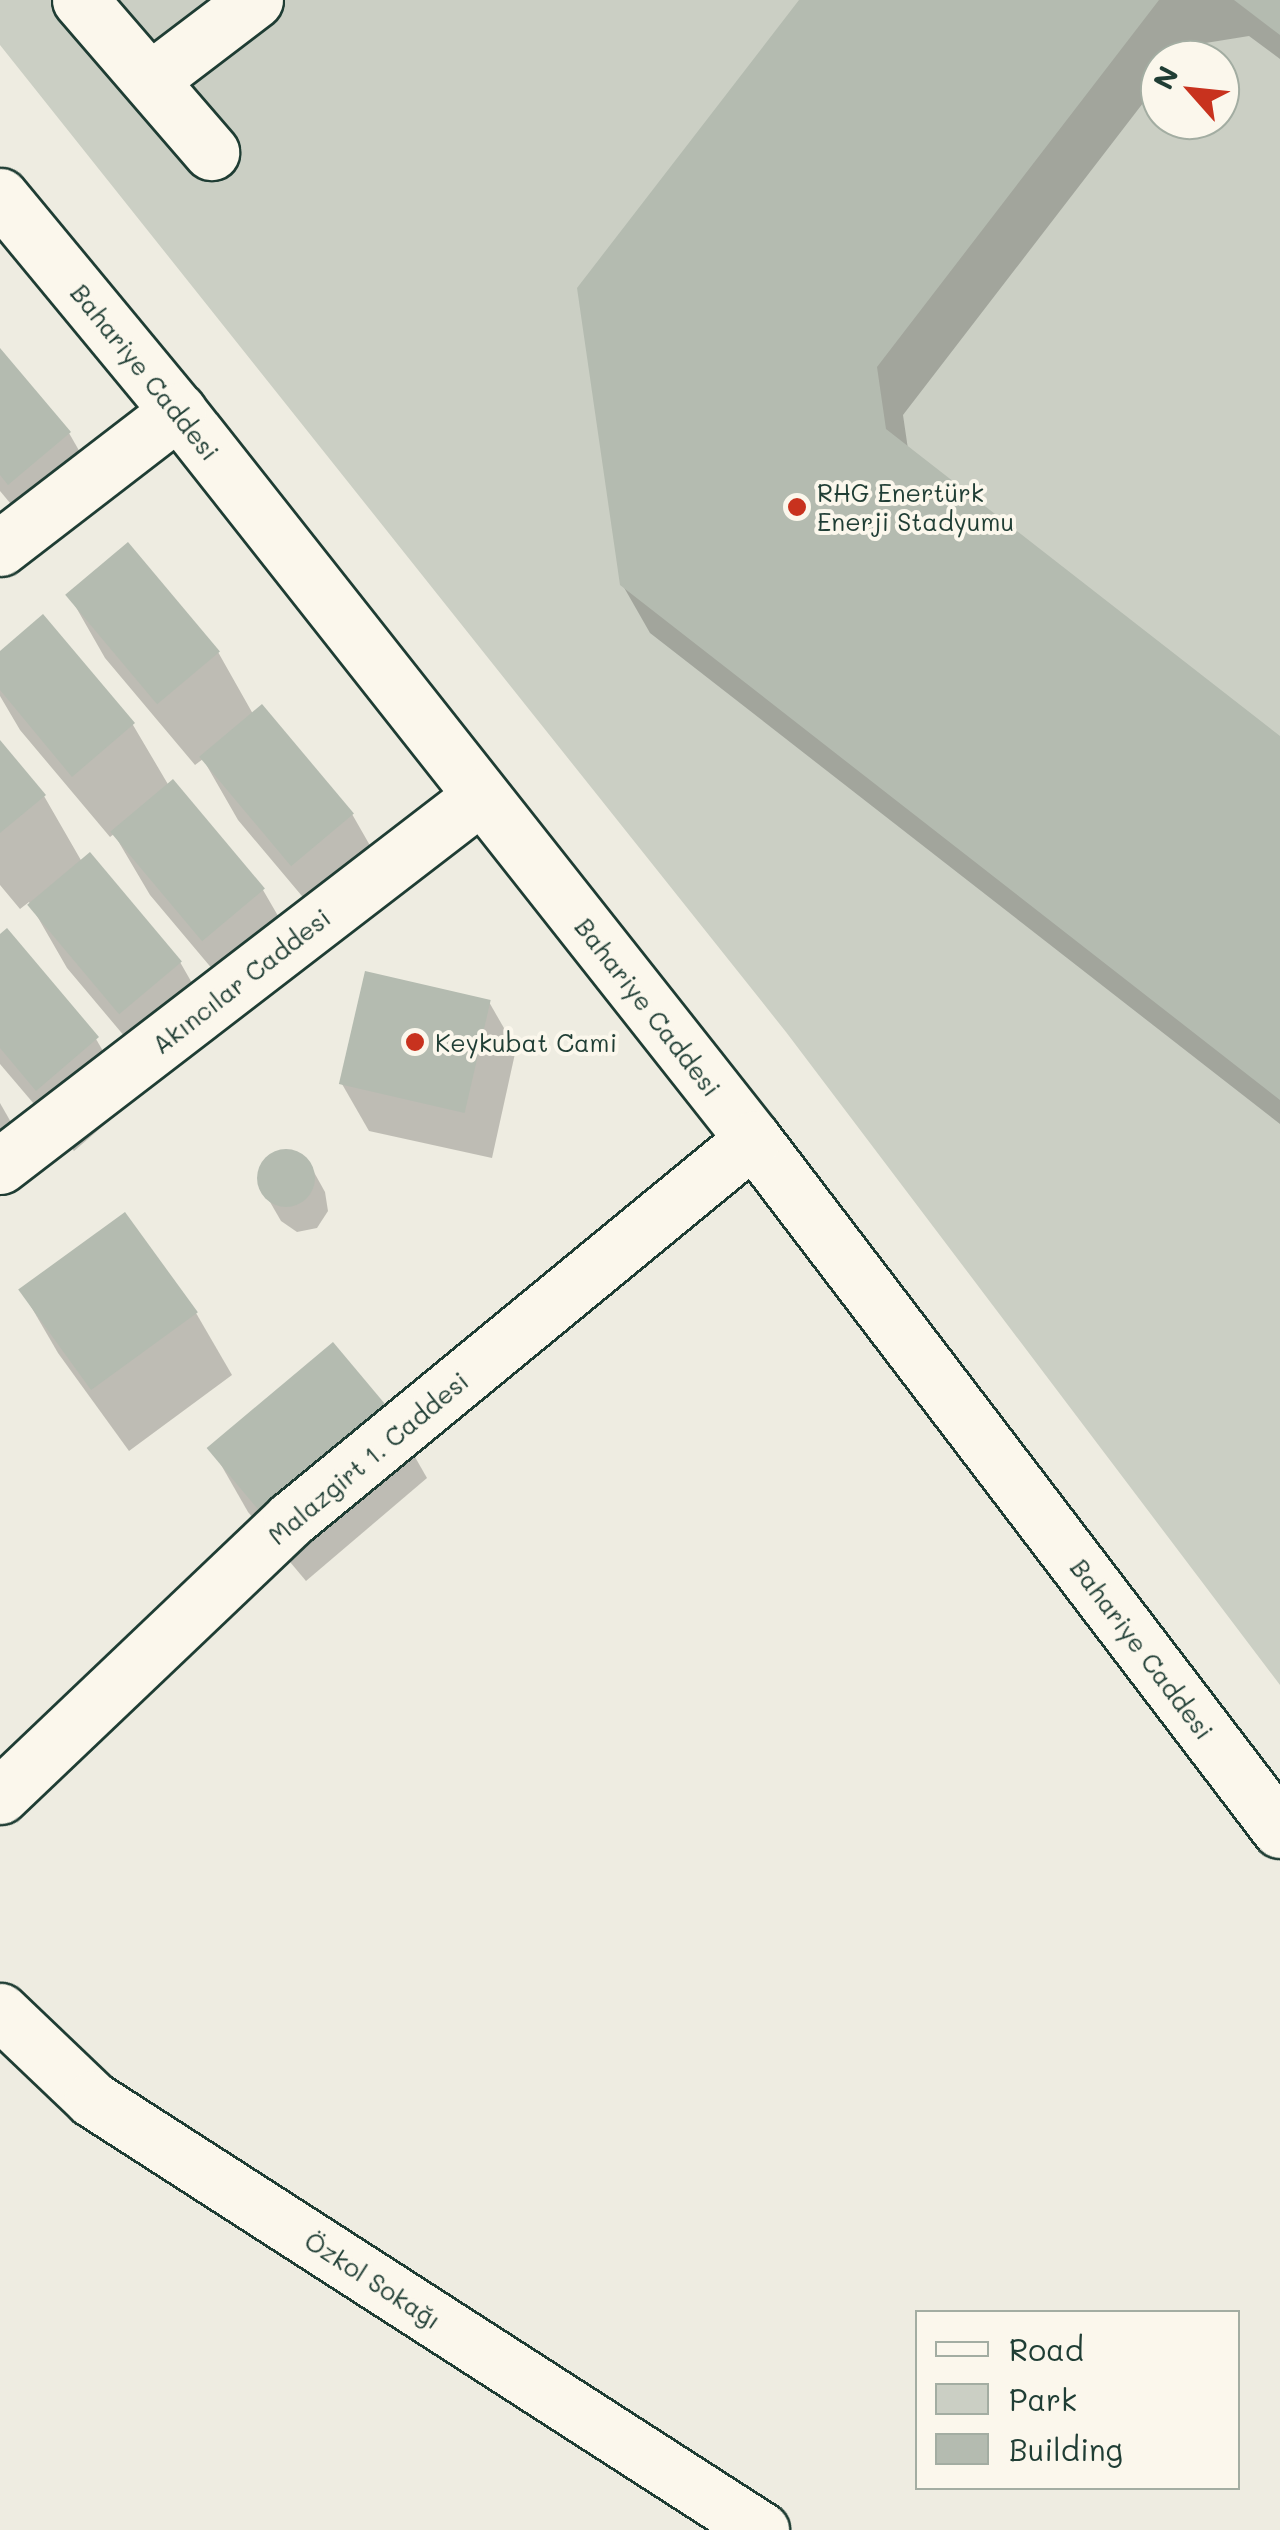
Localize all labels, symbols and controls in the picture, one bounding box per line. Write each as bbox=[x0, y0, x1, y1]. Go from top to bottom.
north arrow bbox=[1140, 40, 1240, 140]
text: N bbox=[1144, 60, 1186, 95]
street label: Bahariye Caddesi bbox=[65, 278, 225, 466]
place label: RHG Enertürk Enerji Stadyumu bbox=[817, 478, 1014, 537]
marker: RHG Enertürk Enerji Stadyumu bbox=[786, 496, 808, 518]
street label: Akıncılar Caddesi bbox=[146, 902, 336, 1060]
street label: Bahariye Caddesi bbox=[569, 912, 727, 1102]
place label: Keykubat Cami bbox=[435, 1027, 617, 1057]
marker: Keykubat Cami bbox=[404, 1031, 426, 1053]
street label: Malazgirt 1. Caddesi bbox=[262, 1366, 474, 1550]
street label: Bahariye Caddesi bbox=[1064, 1553, 1220, 1745]
street label: Özkol Sokağı bbox=[299, 2225, 447, 2335]
legend bbox=[915, 2310, 1240, 2490]
text: Road bbox=[1009, 2329, 1084, 2369]
text: Park bbox=[1009, 2379, 1077, 2419]
text: Building bbox=[1009, 2429, 1123, 2469]

